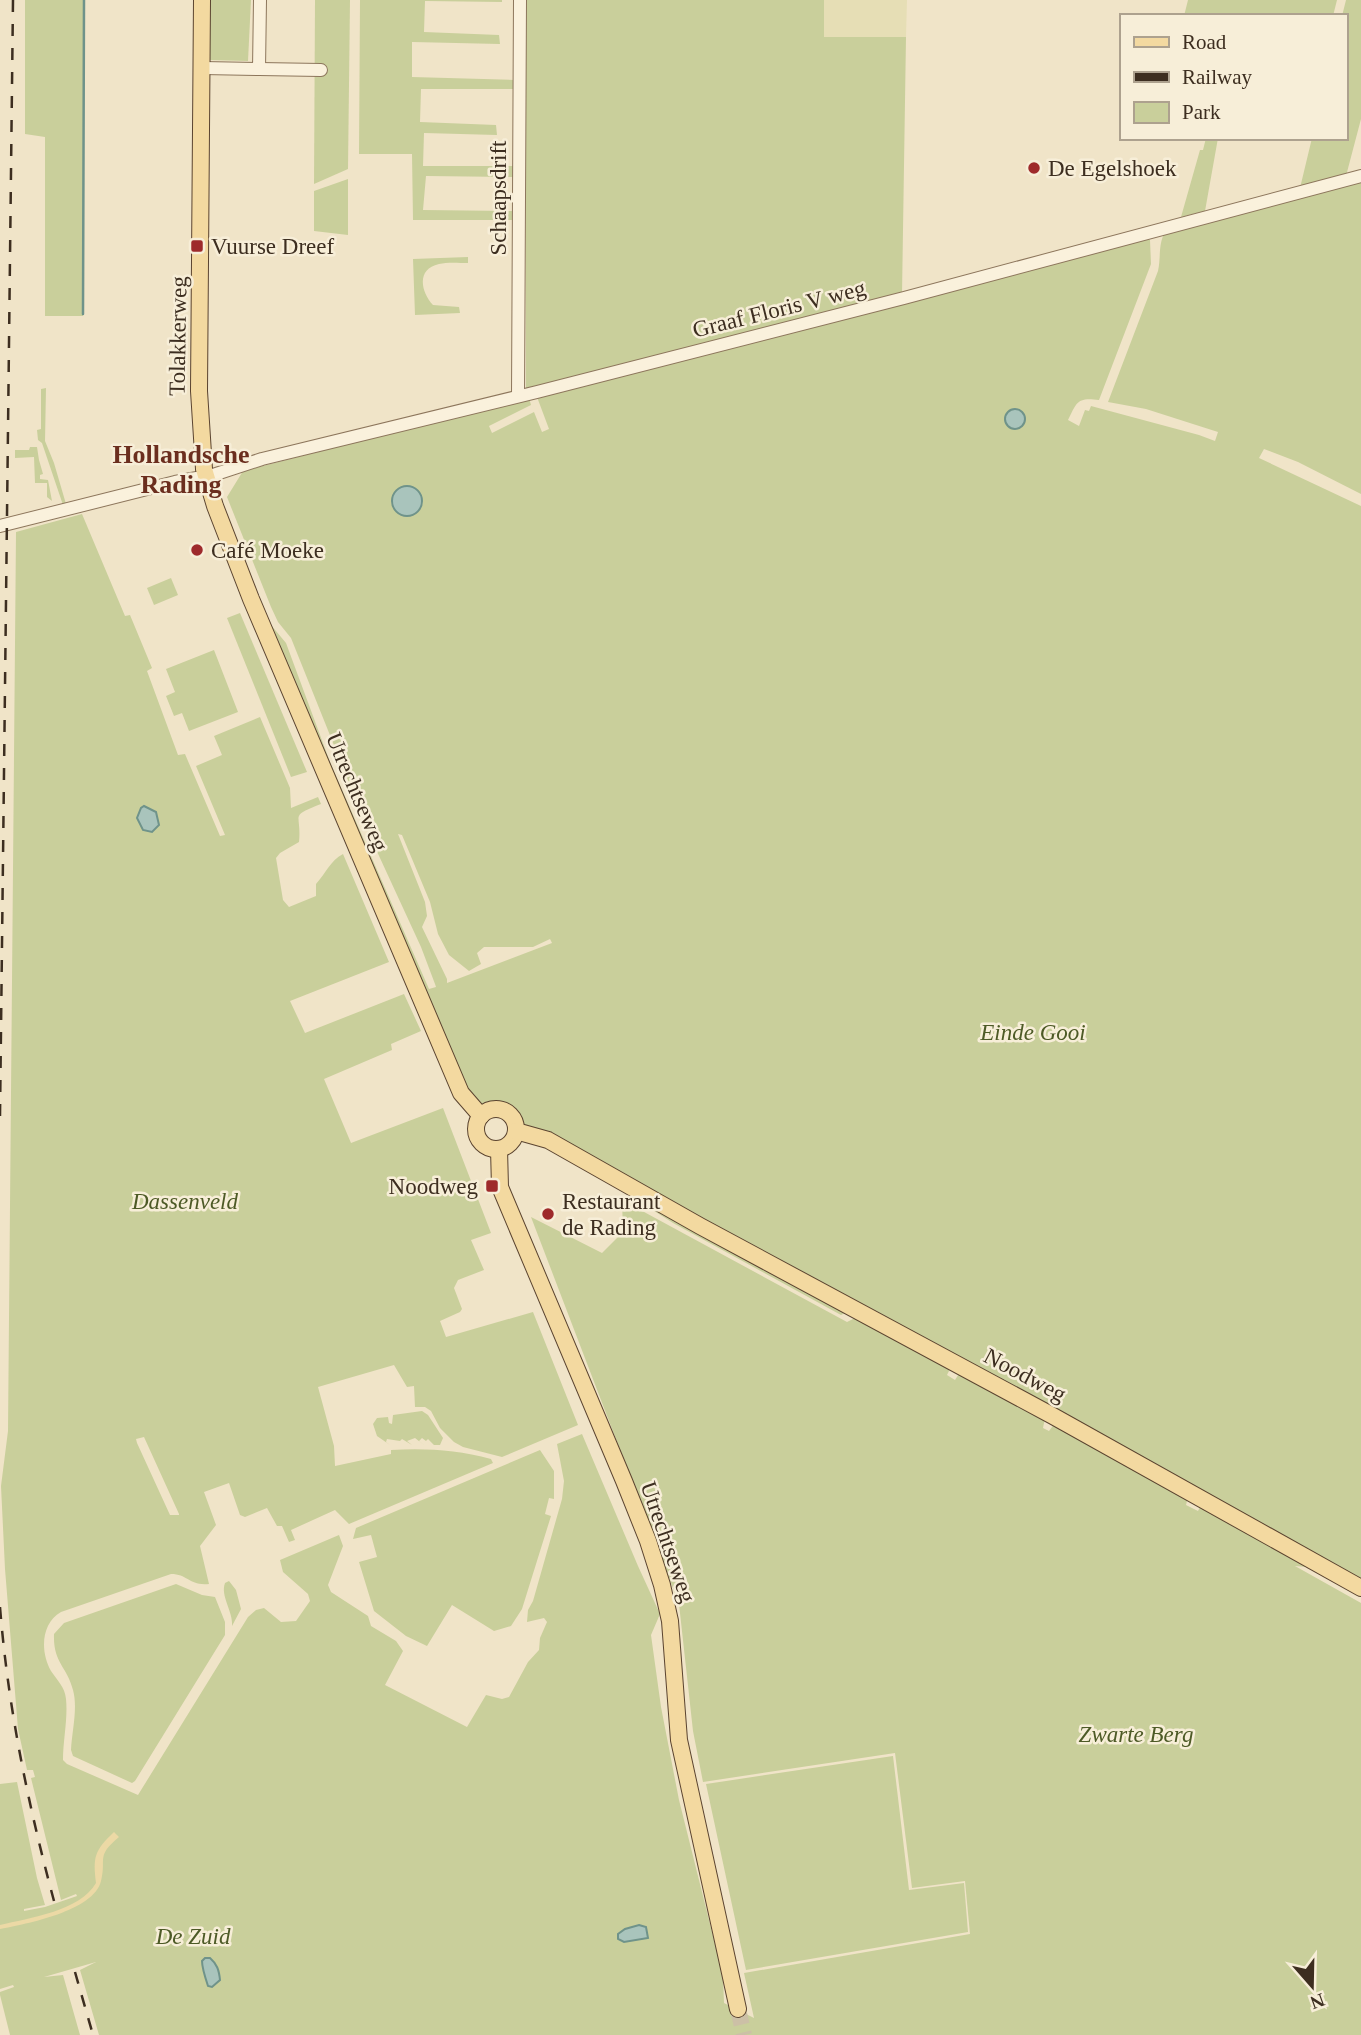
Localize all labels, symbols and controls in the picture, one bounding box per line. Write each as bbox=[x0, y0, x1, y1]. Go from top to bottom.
legend bbox=[1120, 14, 1347, 140]
text: Road bbox=[1182, 30, 1227, 54]
text: Railway bbox=[1182, 65, 1252, 89]
text: Park bbox=[1182, 100, 1221, 124]
street label: Schaapsdrift bbox=[486, 140, 511, 255]
place label: De Egelshoek bbox=[1048, 156, 1177, 181]
marker: De Egelshoek bbox=[1026, 160, 1042, 176]
place label: Vuurse Dreef bbox=[211, 234, 334, 259]
marker: Vuurse Dreef bbox=[189, 238, 205, 254]
street label: Tolakkerweg bbox=[164, 275, 192, 396]
street label: Graaf Floris V weg bbox=[690, 275, 869, 343]
district label: Hollandsche Rading bbox=[112, 440, 250, 499]
place label: Café Moeke bbox=[211, 538, 324, 563]
marker: Café Moeke bbox=[189, 542, 205, 558]
street label: Utrechtseweg bbox=[321, 729, 393, 856]
park label: Einde Gooi bbox=[979, 1020, 1086, 1045]
place label: Noodweg bbox=[389, 1174, 478, 1199]
marker: Noodweg bbox=[484, 1178, 500, 1194]
park label: Dassenveld bbox=[131, 1189, 239, 1214]
place label: Restaurant de Rading bbox=[562, 1189, 661, 1240]
marker: Restaurant de Rading bbox=[540, 1206, 556, 1222]
street label: Noodweg bbox=[980, 1343, 1071, 1407]
street label: Utrechtseweg bbox=[636, 1478, 701, 1606]
park label: Zwarte Berg bbox=[1079, 1722, 1193, 1747]
park label: De Zuid bbox=[155, 1924, 231, 1949]
north arrow bbox=[1277, 1951, 1347, 2021]
text: N bbox=[1307, 1989, 1328, 2014]

